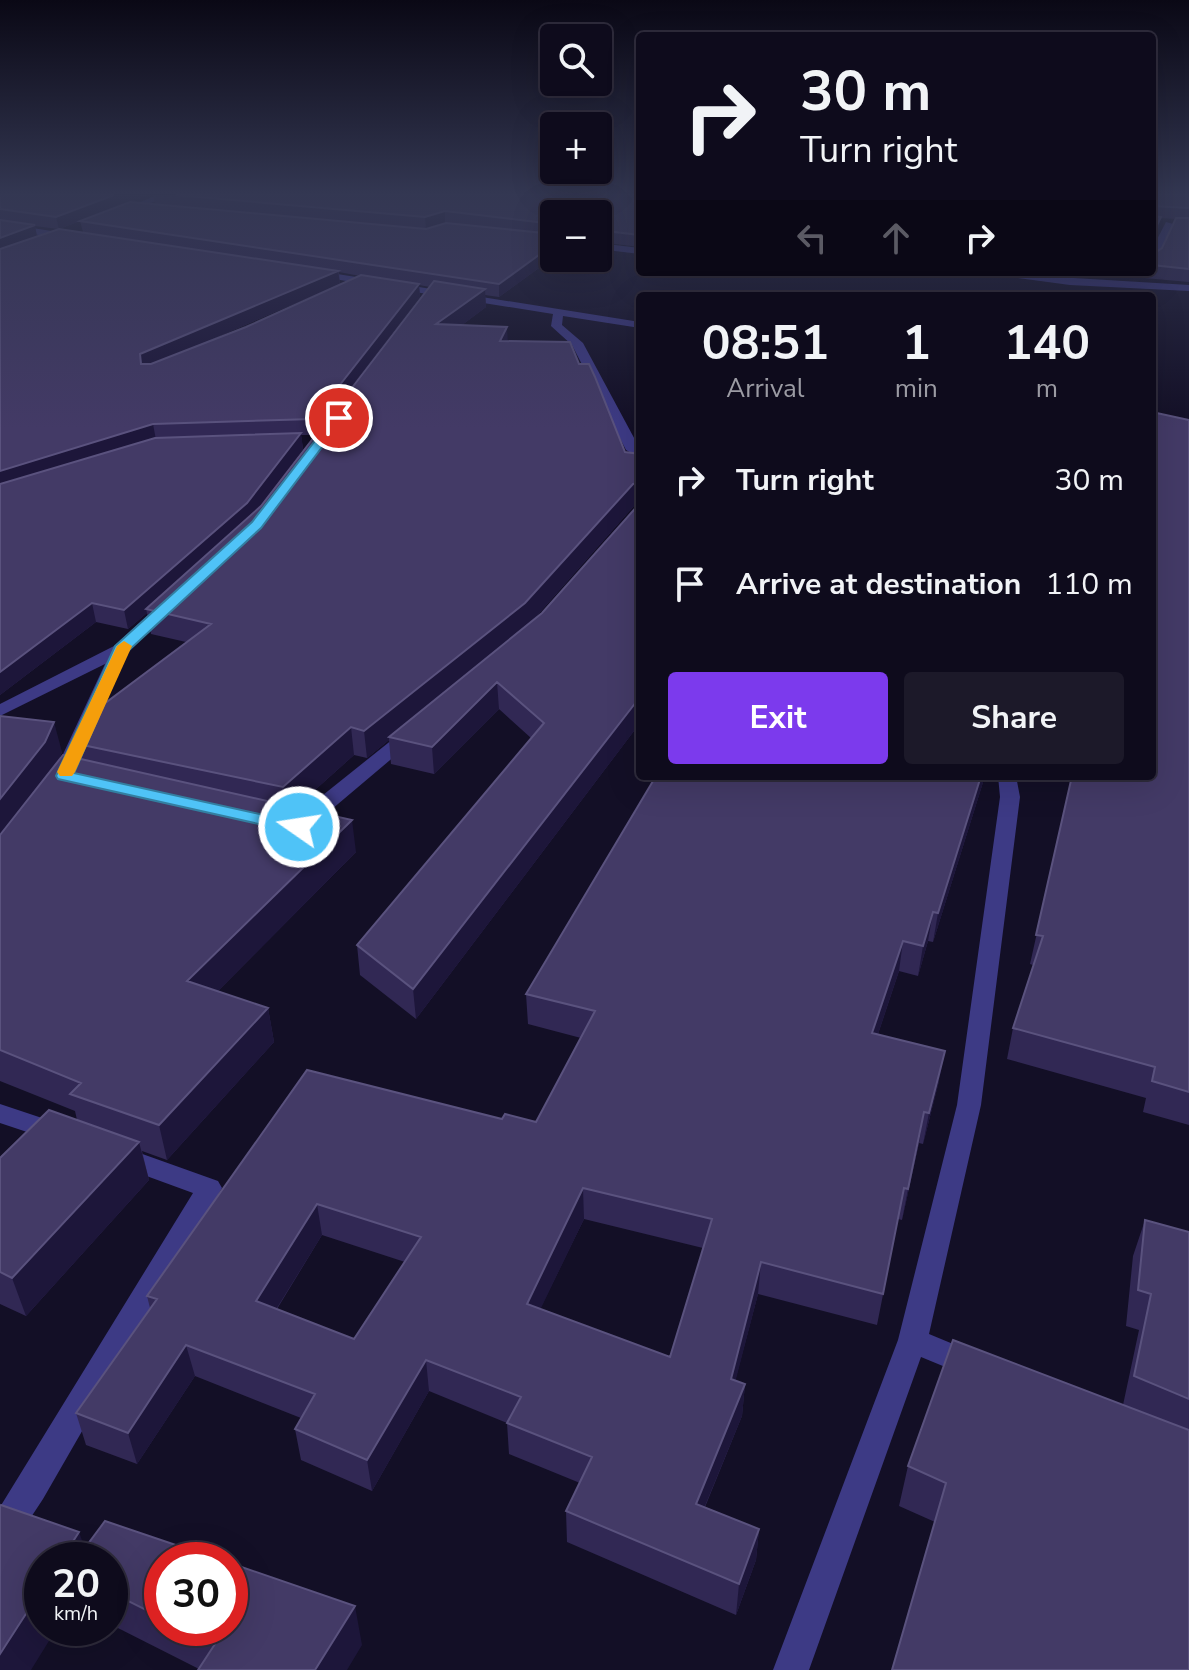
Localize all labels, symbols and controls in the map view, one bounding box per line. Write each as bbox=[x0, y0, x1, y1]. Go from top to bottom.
map controls bbox=[540, 24, 612, 272]
button: search bbox=[540, 24, 612, 96]
text: 30 m bbox=[800, 53, 931, 130]
icon: right bbox=[668, 64, 772, 168]
button: + bbox=[540, 112, 612, 184]
text: Turn right bbox=[800, 126, 957, 175]
button: − bbox=[540, 200, 612, 272]
icon: left bbox=[790, 216, 834, 260]
icon: ahead bbox=[874, 216, 918, 260]
icon: right bbox=[958, 216, 1002, 260]
text: 08:51 bbox=[702, 310, 829, 376]
text: 1 bbox=[902, 310, 931, 376]
text: 140 bbox=[1004, 310, 1090, 376]
text: Arrival bbox=[726, 371, 805, 406]
text: min bbox=[895, 371, 938, 406]
text: m bbox=[1036, 371, 1058, 406]
pin bbox=[305, 384, 373, 452]
icon: arrive bbox=[317, 396, 361, 440]
icon: right bbox=[668, 458, 712, 502]
text: Turn right bbox=[736, 460, 874, 501]
text: 30 m bbox=[1055, 460, 1124, 501]
icon: arrive bbox=[668, 562, 712, 606]
text: Arrive at destination bbox=[736, 564, 1021, 605]
text: 110 m bbox=[1045, 564, 1133, 605]
button: Exit bbox=[668, 672, 888, 764]
button: Share bbox=[904, 672, 1124, 764]
position arrow bbox=[257, 785, 341, 869]
speed limit sign: 30 bbox=[144, 1542, 248, 1646]
text: 20 bbox=[52, 1557, 100, 1611]
text: km/h bbox=[54, 1600, 98, 1627]

